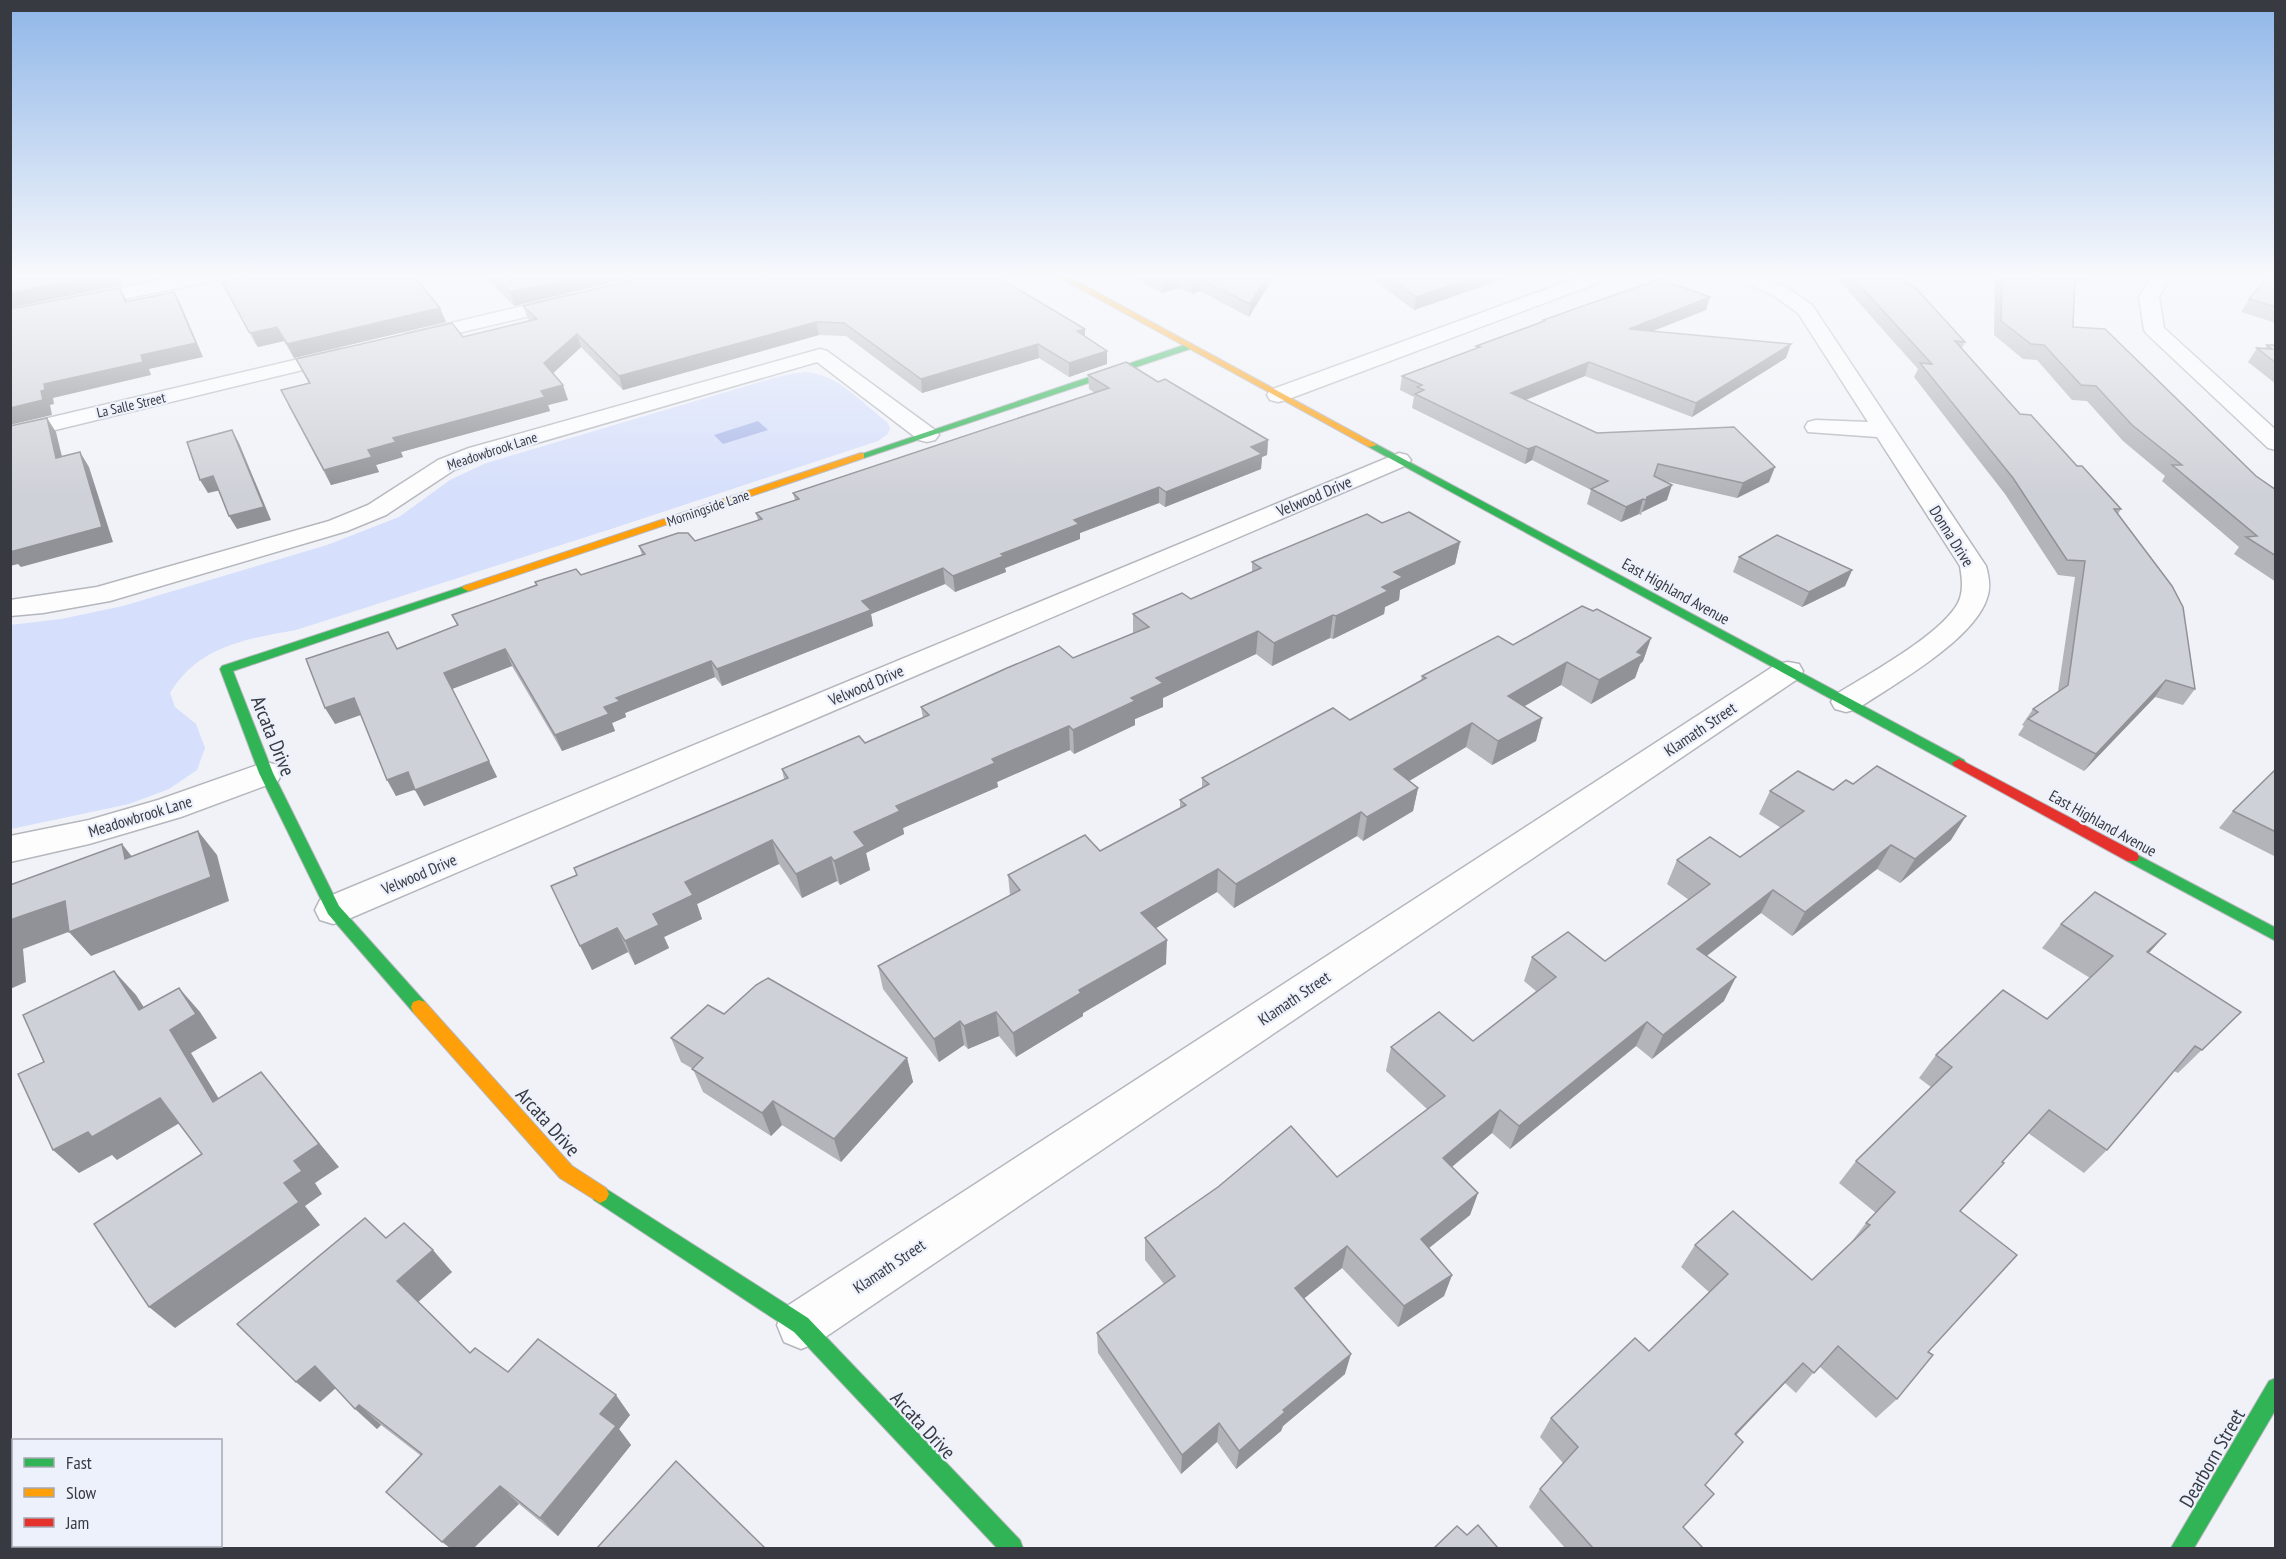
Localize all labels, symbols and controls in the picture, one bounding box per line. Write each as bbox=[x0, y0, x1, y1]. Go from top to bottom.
street label: La Salle Street bbox=[95, 388, 167, 422]
street label: Meadowbrook Lane bbox=[445, 428, 540, 474]
street label: Velwood Drive bbox=[1273, 471, 1354, 521]
street label: Morningside Lane bbox=[664, 485, 752, 530]
street label: Donna Drive bbox=[1925, 502, 1979, 570]
street label: East Highland Avenue bbox=[1619, 553, 1733, 629]
street label: Velwood Drive bbox=[825, 660, 906, 710]
street label: Arcata Drive bbox=[245, 692, 301, 780]
street label: Klamath Street bbox=[1660, 697, 1740, 760]
street label: East Highland Avenue bbox=[2046, 785, 2160, 861]
street label: Meadowbrook Lane bbox=[86, 791, 194, 841]
street label: Velwood Drive bbox=[378, 849, 459, 899]
street label: Klamath Street bbox=[1254, 966, 1334, 1029]
street label: Arcata Drive bbox=[510, 1082, 586, 1162]
street label: Klamath Street bbox=[849, 1234, 929, 1297]
street label: Arcata Drive bbox=[885, 1385, 961, 1465]
street label: Dearborn Street bbox=[2173, 1404, 2251, 1512]
legend bbox=[12, 1439, 222, 1547]
text: Fast bbox=[66, 1451, 92, 1474]
text: Slow bbox=[66, 1481, 97, 1504]
text: Jam bbox=[65, 1511, 89, 1534]

